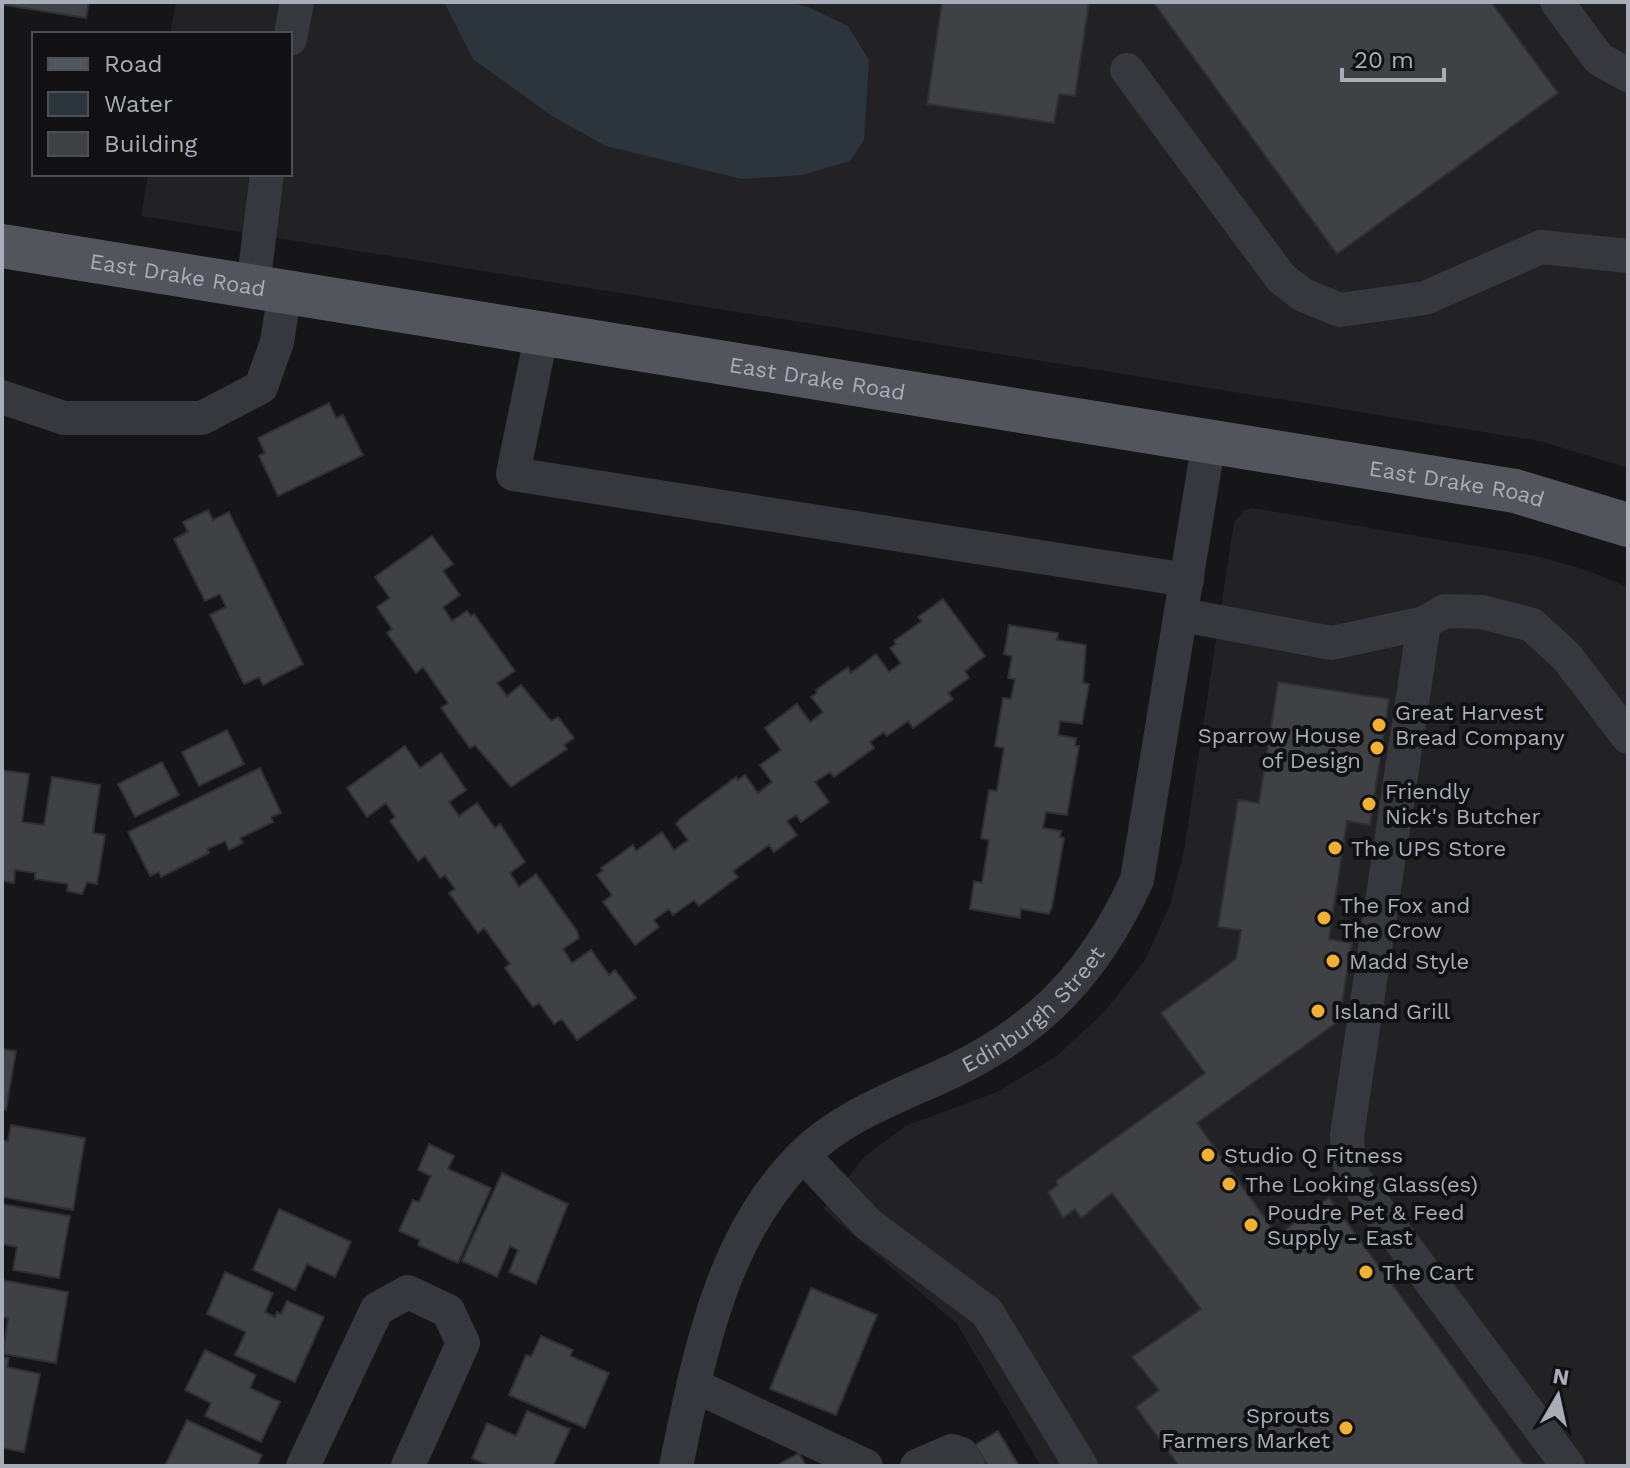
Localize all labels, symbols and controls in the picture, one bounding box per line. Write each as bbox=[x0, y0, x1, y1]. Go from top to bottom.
legend bbox=[32, 32, 292, 176]
scale bar bbox=[1342, 32, 1444, 82]
text: 20 m bbox=[1354, 46, 1414, 74]
text: Road bbox=[104, 50, 163, 78]
text: Water bbox=[104, 90, 173, 118]
text: Building bbox=[104, 130, 197, 158]
street label: East Drake Road bbox=[88, 248, 267, 301]
street label: East Drake Road bbox=[728, 352, 907, 405]
street label: East Drake Road bbox=[1367, 456, 1547, 512]
place label: Great Harvest Bread Company bbox=[1395, 700, 1565, 750]
marker: Great Harvest Bread Company bbox=[1370, 716, 1388, 734]
place label: Sparrow House of Design bbox=[1198, 723, 1361, 773]
marker: Sparrow House of Design bbox=[1368, 739, 1386, 757]
place label: Friendly Nick's Butcher bbox=[1385, 779, 1541, 829]
marker: Friendly Nick's Butcher bbox=[1360, 795, 1378, 813]
place label: The UPS Store bbox=[1351, 836, 1506, 861]
marker: The UPS Store bbox=[1326, 839, 1344, 857]
place label: The Fox and The Crow bbox=[1340, 893, 1470, 943]
marker: The Fox and The Crow bbox=[1315, 909, 1333, 927]
street label: Edinburgh Street bbox=[957, 942, 1110, 1078]
place label: Madd Style bbox=[1349, 949, 1469, 974]
marker: Madd Style bbox=[1324, 952, 1342, 970]
place label: Island Grill bbox=[1334, 999, 1450, 1024]
marker: Island Grill bbox=[1309, 1002, 1327, 1020]
place label: Studio Q Fitness bbox=[1224, 1143, 1403, 1168]
marker: Studio Q Fitness bbox=[1199, 1146, 1217, 1164]
place label: The Looking Glass(es) bbox=[1245, 1172, 1478, 1197]
marker: The Looking Glass(es) bbox=[1220, 1175, 1238, 1193]
place label: Poudre Pet & Feed Supply - East bbox=[1267, 1200, 1465, 1250]
marker: Poudre Pet & Feed Supply - East bbox=[1242, 1216, 1260, 1234]
place label: The Cart bbox=[1382, 1260, 1474, 1285]
marker: The Cart bbox=[1357, 1263, 1375, 1281]
north arrow bbox=[1518, 1356, 1598, 1436]
text: N bbox=[1551, 1363, 1571, 1390]
place label: Sprouts Farmers Market bbox=[1161, 1403, 1330, 1453]
marker: Sprouts Farmers Market bbox=[1337, 1419, 1355, 1437]

